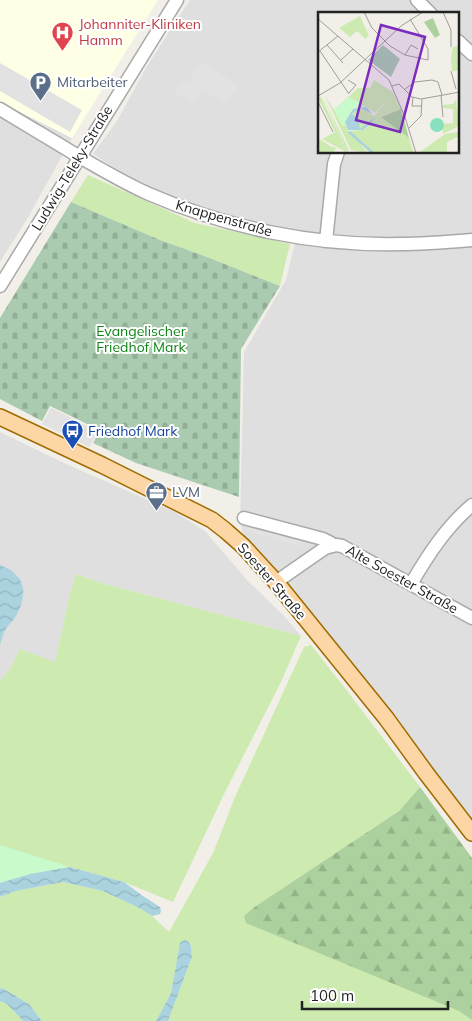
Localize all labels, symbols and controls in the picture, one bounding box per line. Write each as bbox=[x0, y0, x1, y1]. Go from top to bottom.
inset map bbox=[318, 12, 460, 154]
place label: Johanniter-Kliniken Hamm bbox=[79, 15, 201, 49]
hospital icon: Johanniter-Kliniken Hamm bbox=[51, 20, 75, 51]
parking icon: Mitarbeiter bbox=[29, 70, 53, 101]
place label: Mitarbeiter bbox=[57, 73, 129, 91]
street label: Ludwig-Teleky-Straße bbox=[28, 102, 116, 234]
street label: Knappenstraße bbox=[174, 196, 274, 240]
park label: Evangelischer Friedhof Mark bbox=[96, 322, 187, 356]
bus stop icon: Friedhof Mark bbox=[60, 419, 84, 450]
place label: Friedhof Mark bbox=[88, 422, 178, 440]
office icon: LVM bbox=[144, 480, 168, 511]
place label: LVM bbox=[172, 483, 200, 501]
street label: Soester Straße bbox=[234, 539, 310, 623]
street label: Alte Soester Straße bbox=[343, 541, 461, 617]
scale bar bbox=[302, 978, 448, 1010]
text: 100 m bbox=[310, 986, 354, 1005]

